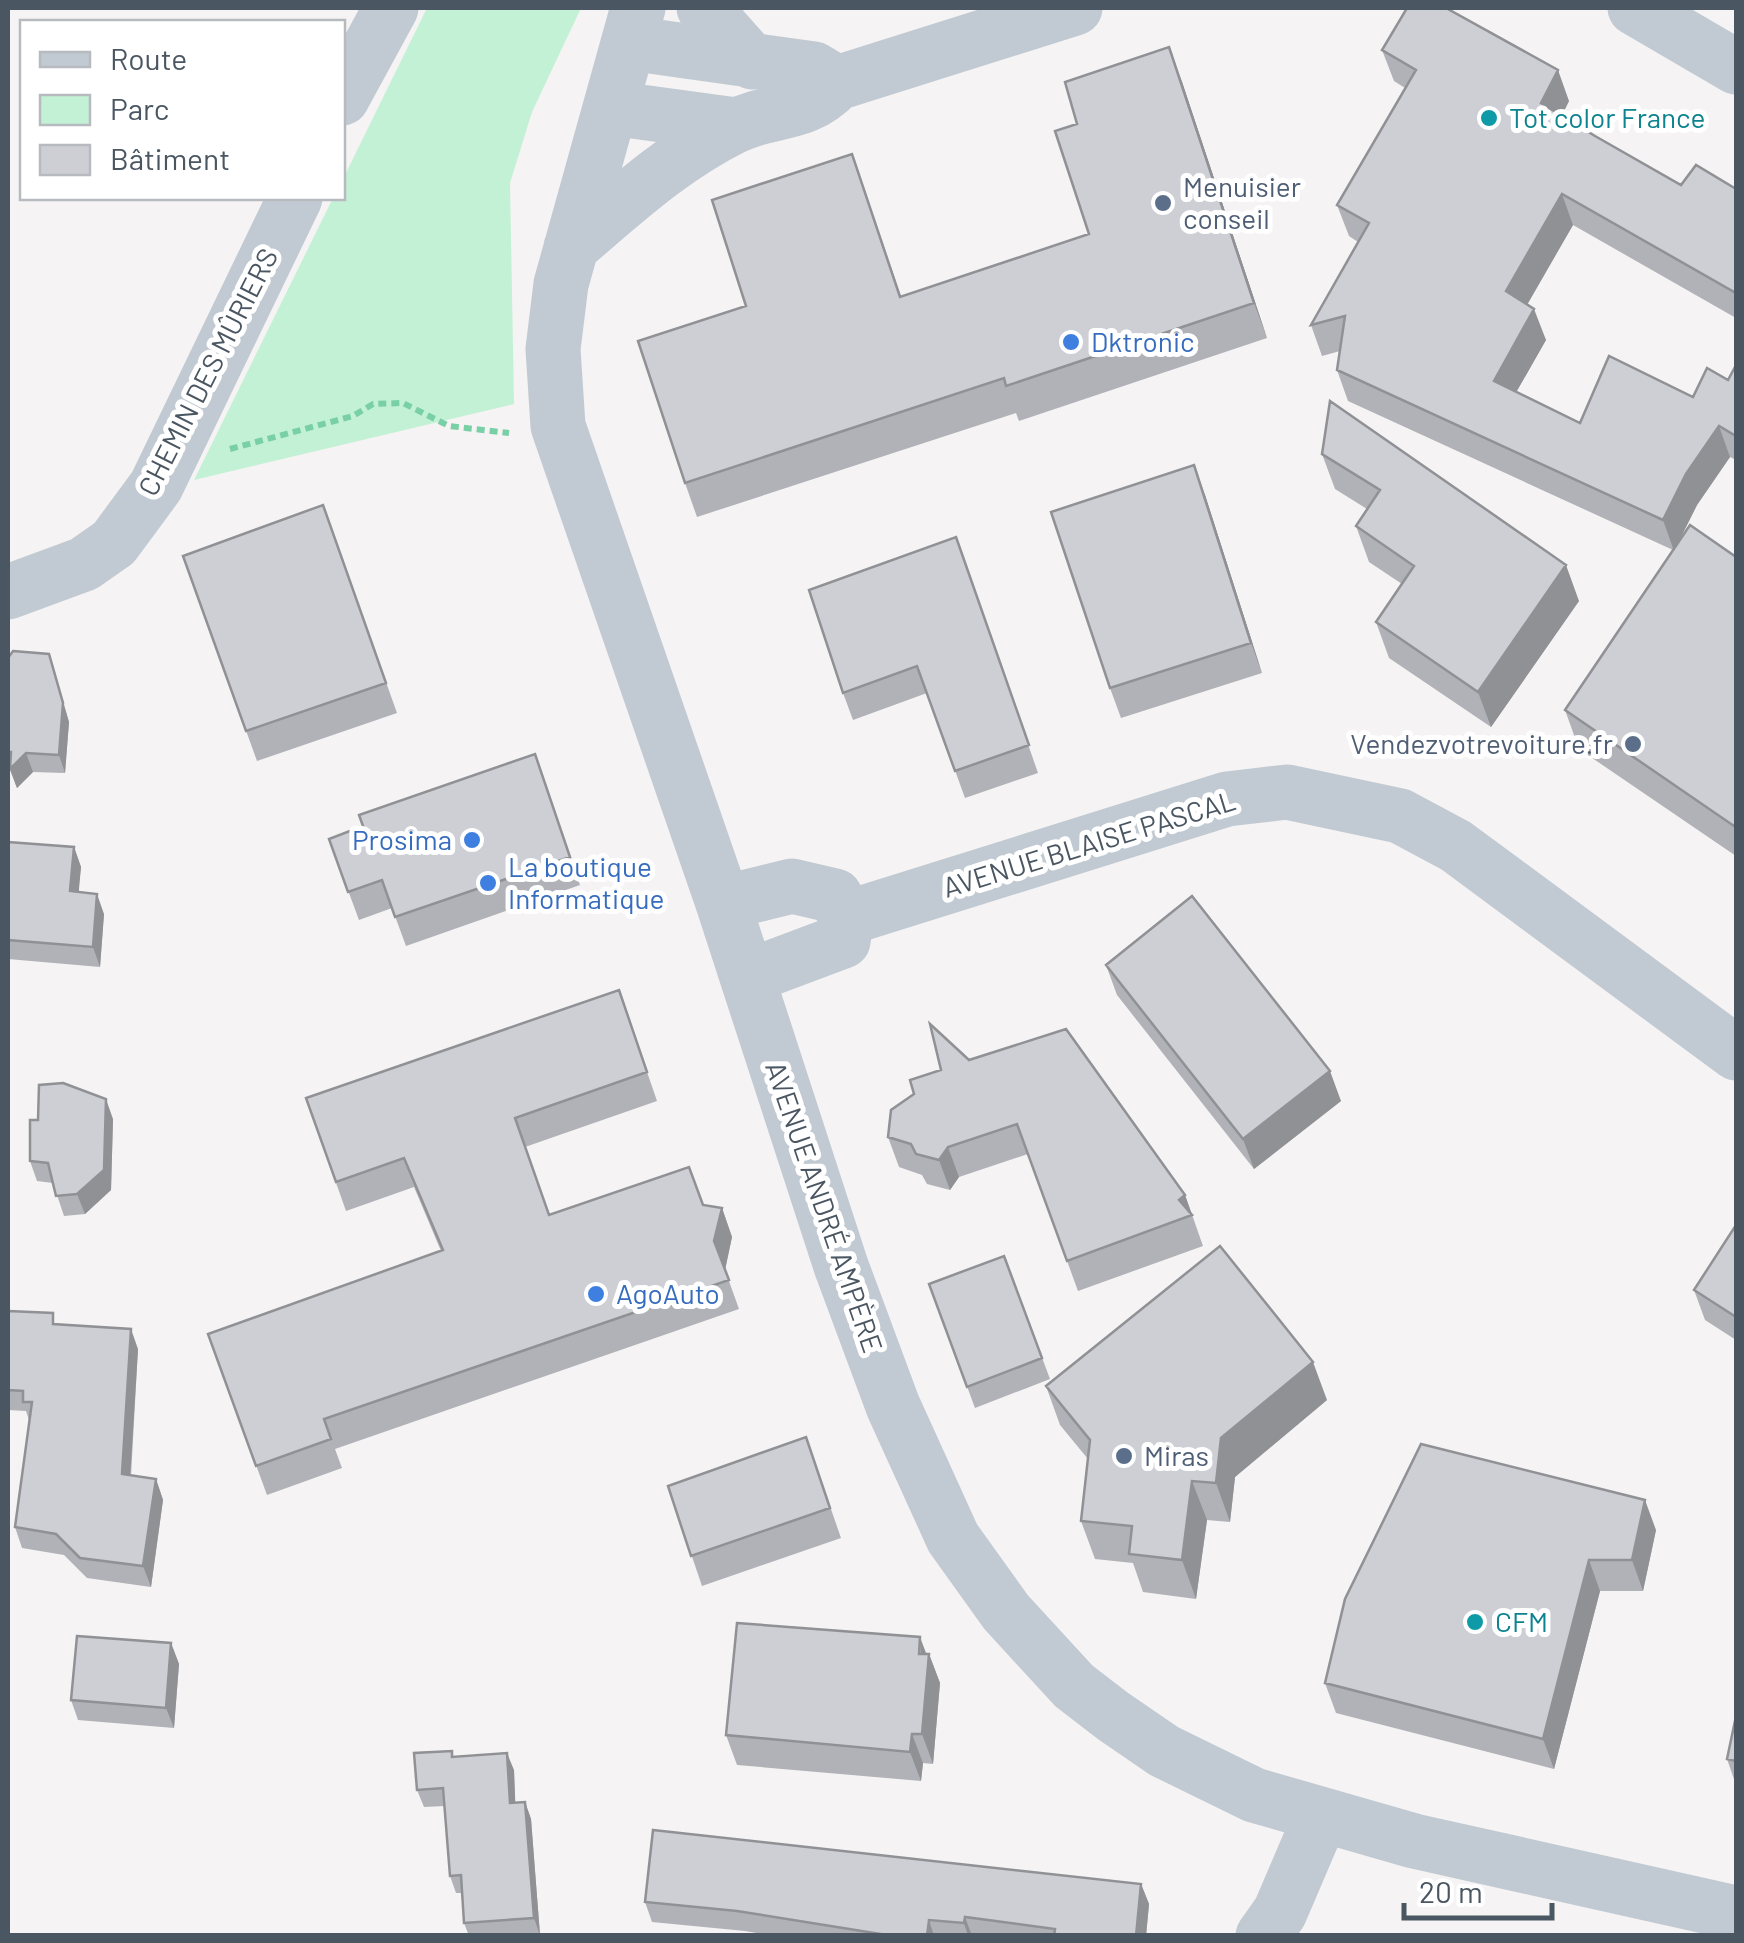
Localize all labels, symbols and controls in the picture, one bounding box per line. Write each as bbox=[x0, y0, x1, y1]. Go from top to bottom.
legend bbox=[20, 20, 345, 200]
text: Route bbox=[110, 40, 187, 76]
text: Parc bbox=[110, 90, 169, 126]
place label: Tot color France bbox=[1509, 100, 1705, 134]
marker: Tot color France bbox=[1478, 107, 1500, 129]
text: Bâtiment bbox=[110, 140, 230, 176]
place label: Menuisier conseil bbox=[1183, 169, 1301, 235]
marker: Menuisier conseil bbox=[1152, 192, 1174, 214]
street label: CHEMIN DES MÛRIERS bbox=[130, 242, 284, 501]
place label: Dktronic bbox=[1091, 324, 1195, 358]
marker: Dktronic bbox=[1060, 331, 1082, 353]
place label: Vendezvotrevoiture.fr bbox=[1350, 726, 1613, 760]
marker: Vendezvotrevoiture.fr bbox=[1622, 733, 1644, 755]
street label: AVENUE BLAISE PASCAL bbox=[938, 782, 1239, 904]
place label: Prosima bbox=[352, 822, 452, 856]
marker: Prosima bbox=[461, 829, 483, 851]
place label: La boutique Informatique bbox=[508, 849, 665, 915]
marker: La boutique Informatique bbox=[477, 872, 499, 894]
street label: AVENUE ANDRÉ AMPÈRE bbox=[759, 1057, 891, 1357]
place label: AgoAuto bbox=[616, 1276, 720, 1310]
marker: AgoAuto bbox=[585, 1283, 607, 1305]
place label: Miras bbox=[1144, 1438, 1209, 1472]
marker: Miras bbox=[1113, 1445, 1135, 1467]
place label: CFM bbox=[1495, 1604, 1548, 1638]
marker: CFM bbox=[1464, 1611, 1486, 1633]
scale bar bbox=[1404, 1858, 1552, 1920]
text: 20 m bbox=[1419, 1873, 1483, 1909]

